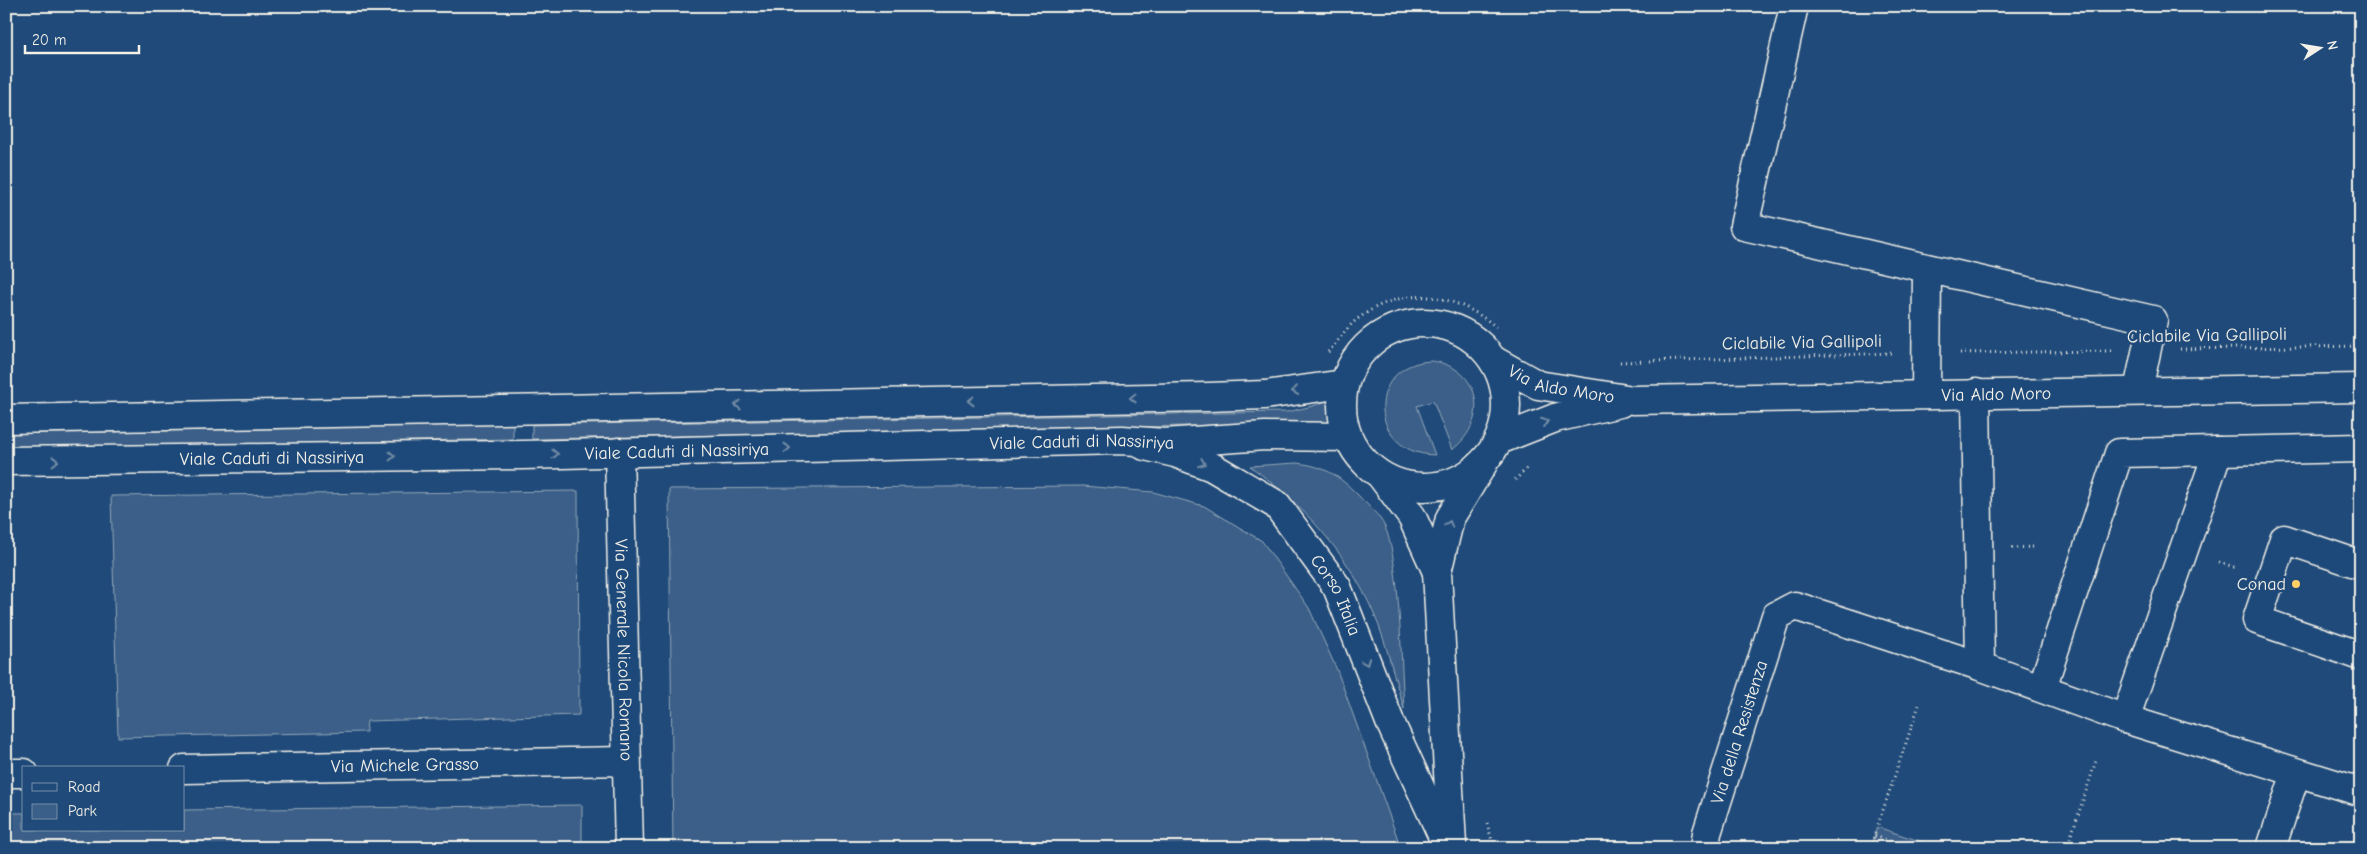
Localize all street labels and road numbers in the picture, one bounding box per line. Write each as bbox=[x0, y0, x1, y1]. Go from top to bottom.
street label: Ciclabile Via Gallipoli bbox=[2127, 324, 2287, 347]
street label: Ciclabile Via Gallipoli bbox=[1722, 331, 1882, 354]
street label: Via Aldo Moro bbox=[1504, 361, 1616, 408]
street label: Via Aldo Moro bbox=[1941, 383, 2051, 406]
street label: Viale Caduti di Nassiriya bbox=[989, 430, 1175, 454]
street label: Viale Caduti di Nassiriya bbox=[584, 439, 769, 464]
street label: Viale Caduti di Nassiriya bbox=[180, 447, 364, 470]
street label: Via Generale Nicola Romano bbox=[610, 539, 637, 761]
street label: Corso Italia bbox=[1306, 551, 1365, 639]
street label: Via della Resistenza bbox=[1707, 658, 1772, 807]
street label: Via Michele Grasso bbox=[331, 754, 479, 777]

